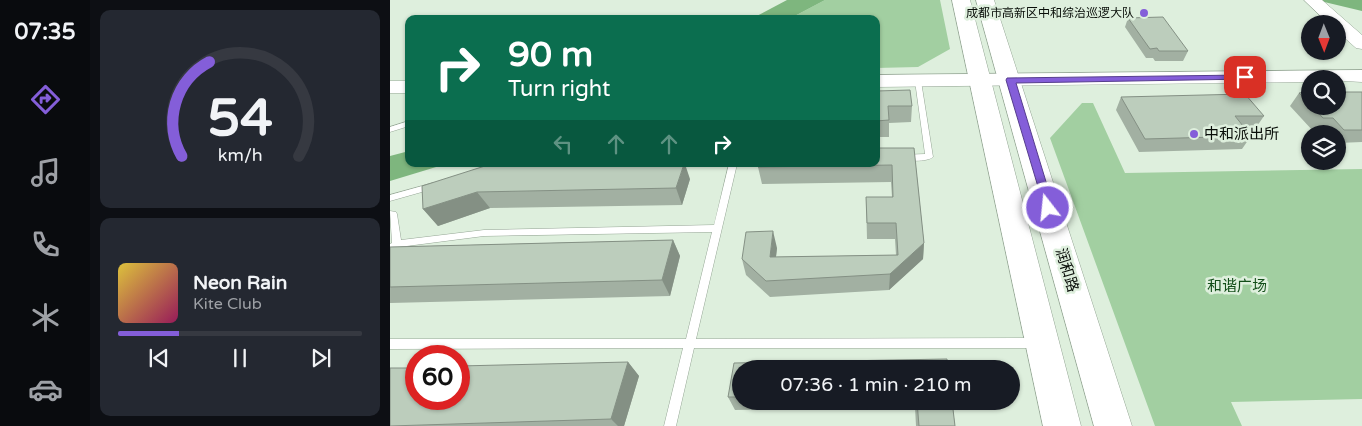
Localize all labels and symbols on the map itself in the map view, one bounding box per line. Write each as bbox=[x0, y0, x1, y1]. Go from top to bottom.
place label: 成都市高新区中和综治巡逻大队 bbox=[966, 6, 1134, 20]
marker: 成都市高新区中和综治巡逻大队 bbox=[1138, 7, 1150, 19]
north arrow bbox=[1301, 15, 1346, 60]
pin bbox=[1224, 56, 1266, 98]
place label: 中和派出所 bbox=[1204, 125, 1279, 143]
marker: 中和派出所 bbox=[1188, 128, 1200, 140]
position arrow bbox=[1021, 181, 1073, 233]
street label: 润和路 bbox=[1052, 246, 1082, 294]
park label: 和谐广场 bbox=[1207, 277, 1267, 295]
speed limit sign: 60 bbox=[405, 345, 470, 410]

